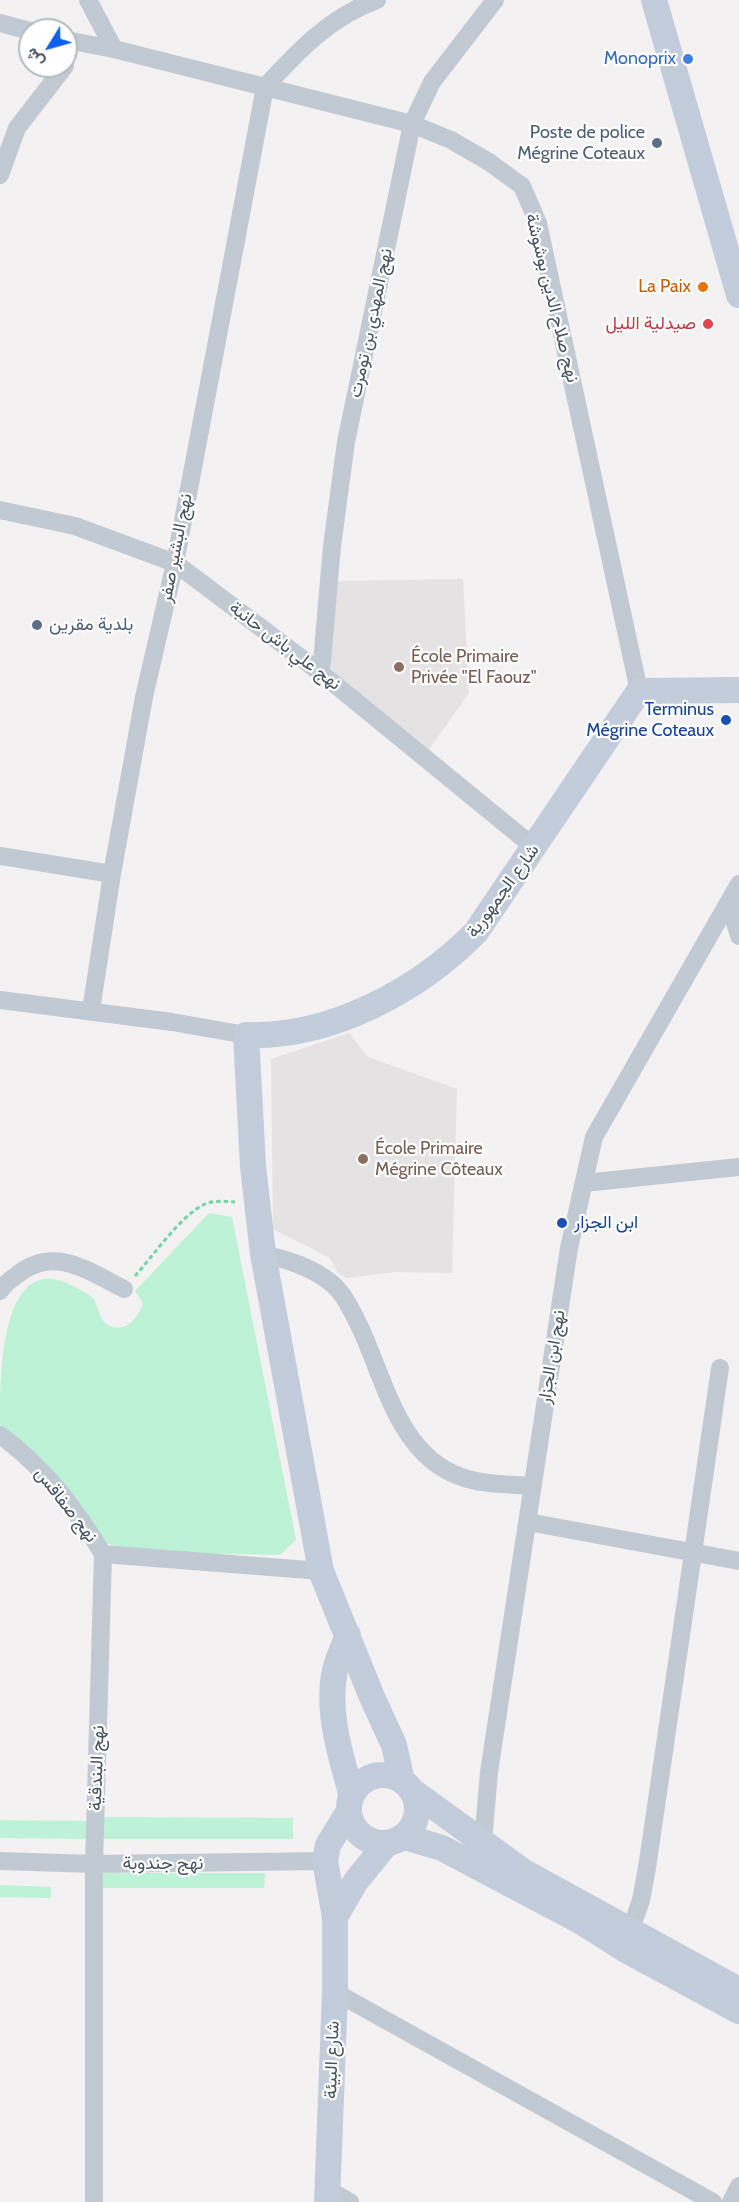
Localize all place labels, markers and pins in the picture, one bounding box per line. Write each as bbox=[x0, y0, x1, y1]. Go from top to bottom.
place label: Monoprix bbox=[604, 48, 676, 70]
marker: Monoprix bbox=[681, 52, 695, 66]
place label: Poste de police Mégrine Coteaux bbox=[517, 122, 645, 164]
marker: Poste de police Mégrine Coteaux bbox=[650, 136, 664, 150]
place label: La Paix bbox=[638, 276, 691, 298]
marker: La Paix bbox=[696, 280, 710, 294]
place label: صيدلية الليل bbox=[605, 313, 696, 335]
marker: صيدلية الليل bbox=[701, 317, 715, 331]
place label: بلدية مقرين bbox=[49, 614, 133, 636]
marker: بلدية مقرين bbox=[30, 618, 44, 632]
place label: École Primaire Privée "El Faouz" bbox=[411, 646, 537, 688]
marker: École Primaire Privée "El Faouz" bbox=[392, 660, 406, 674]
place label: Terminus Mégrine Coteaux bbox=[586, 699, 714, 742]
marker: Terminus Mégrine Coteaux bbox=[719, 713, 733, 727]
place label: École Primaire Mégrine Côteaux bbox=[375, 1138, 503, 1180]
marker: École Primaire Mégrine Côteaux bbox=[356, 1152, 370, 1166]
place label: ابن الجزار bbox=[574, 1212, 638, 1234]
marker: ابن الجزار bbox=[555, 1216, 569, 1230]

